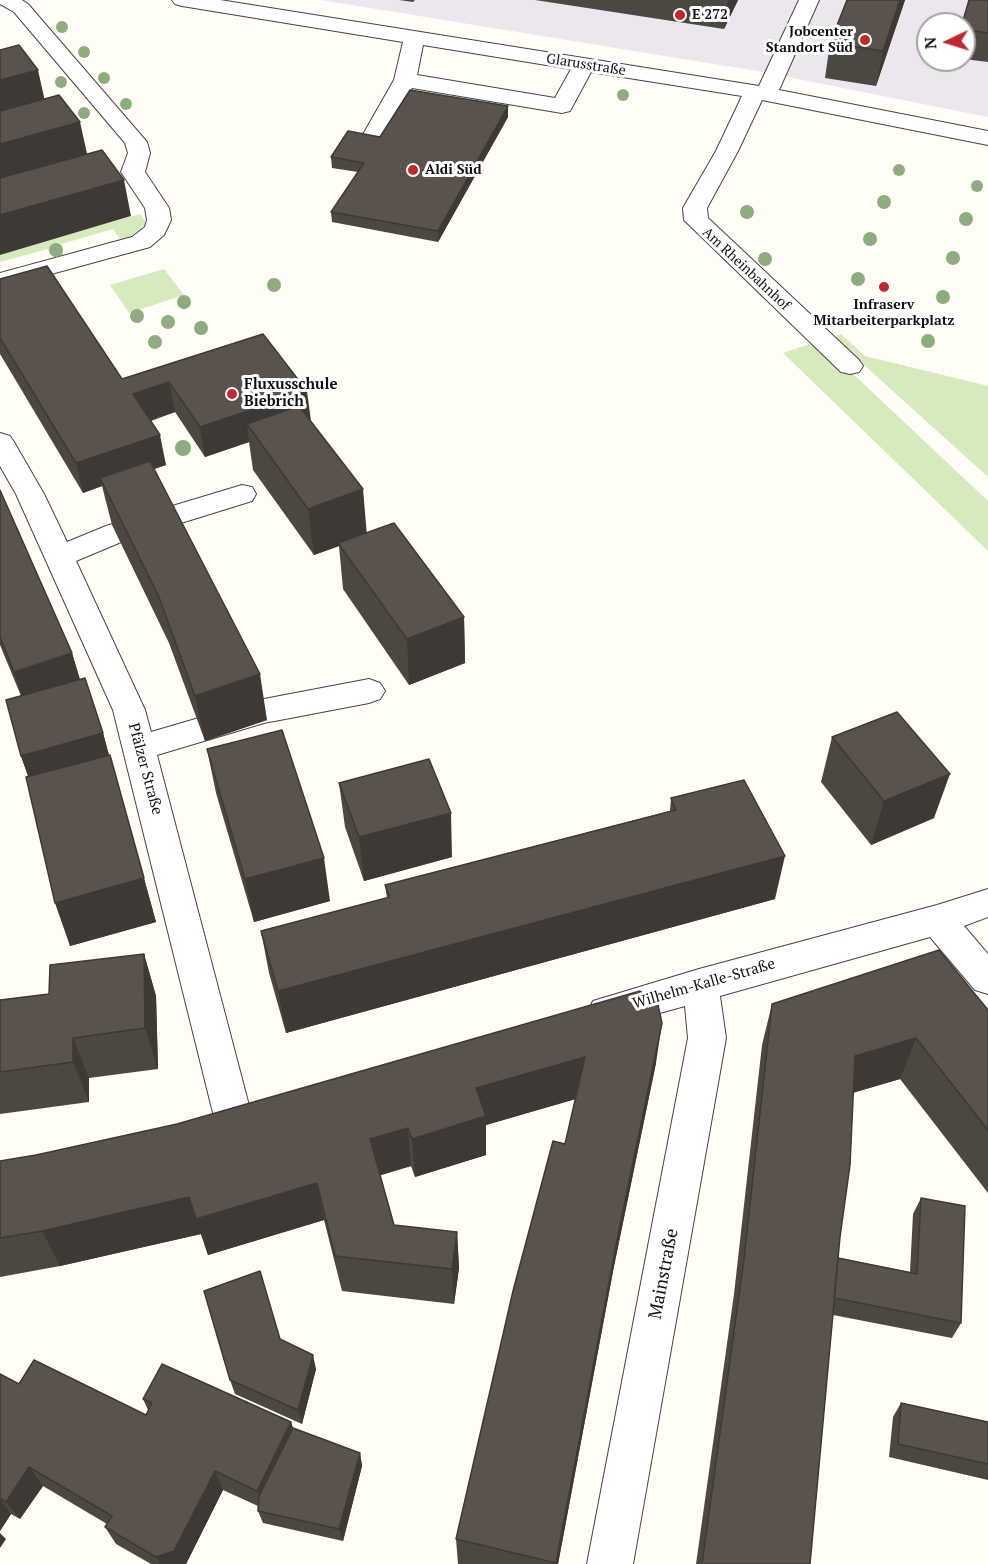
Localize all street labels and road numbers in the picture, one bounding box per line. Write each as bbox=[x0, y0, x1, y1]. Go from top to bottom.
street label: Glarusstraße bbox=[545, 50, 627, 80]
street label: Am Rheinbahnhof bbox=[699, 224, 793, 314]
street label: Pfälzer Straße bbox=[124, 721, 166, 817]
street label: Wilhelm-Kalle-Straße bbox=[631, 955, 777, 1013]
street label: Mainstraße bbox=[645, 1227, 683, 1321]

